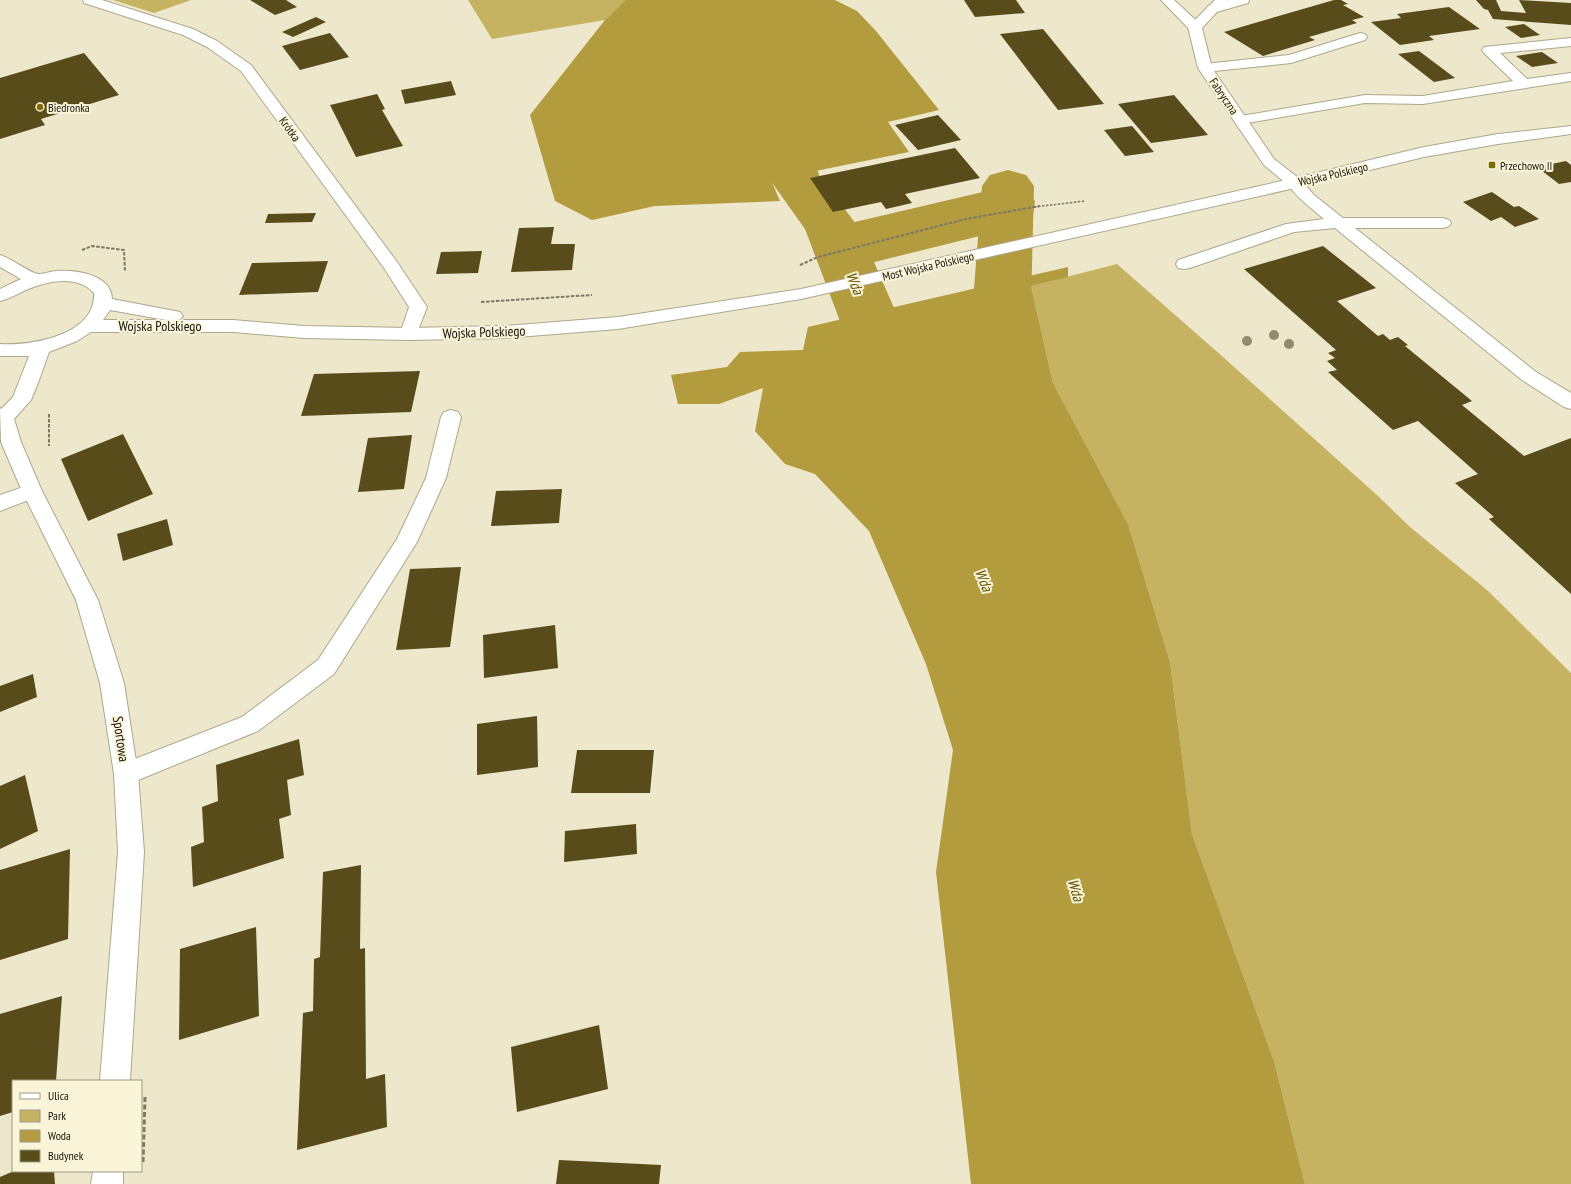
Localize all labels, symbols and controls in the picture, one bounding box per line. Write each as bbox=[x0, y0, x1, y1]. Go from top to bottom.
street label: Fabryczna bbox=[1206, 75, 1242, 117]
place label: Biedronka bbox=[48, 100, 90, 115]
marker: Biedronka bbox=[35, 102, 45, 112]
street label: Krótka bbox=[276, 114, 304, 144]
place label: Przechowo II bbox=[1500, 158, 1552, 173]
street label: Wojska Polskiego bbox=[1297, 159, 1369, 189]
marker: Przechowo II bbox=[1487, 160, 1497, 170]
street label: Most Wojska Polskiego bbox=[881, 248, 975, 284]
water label: Wda bbox=[842, 269, 868, 298]
street label: Wojska Polskiego bbox=[119, 317, 201, 335]
street label: Wojska Polskiego bbox=[442, 322, 526, 342]
water label: Wda bbox=[971, 566, 997, 595]
street label: Sportowa bbox=[109, 715, 133, 763]
water label: Wda bbox=[1064, 877, 1089, 904]
legend bbox=[12, 1080, 142, 1172]
text: Ulica bbox=[48, 1088, 69, 1103]
text: Park bbox=[48, 1108, 66, 1123]
text: Woda bbox=[48, 1128, 71, 1143]
text: Budynek bbox=[48, 1148, 84, 1163]

